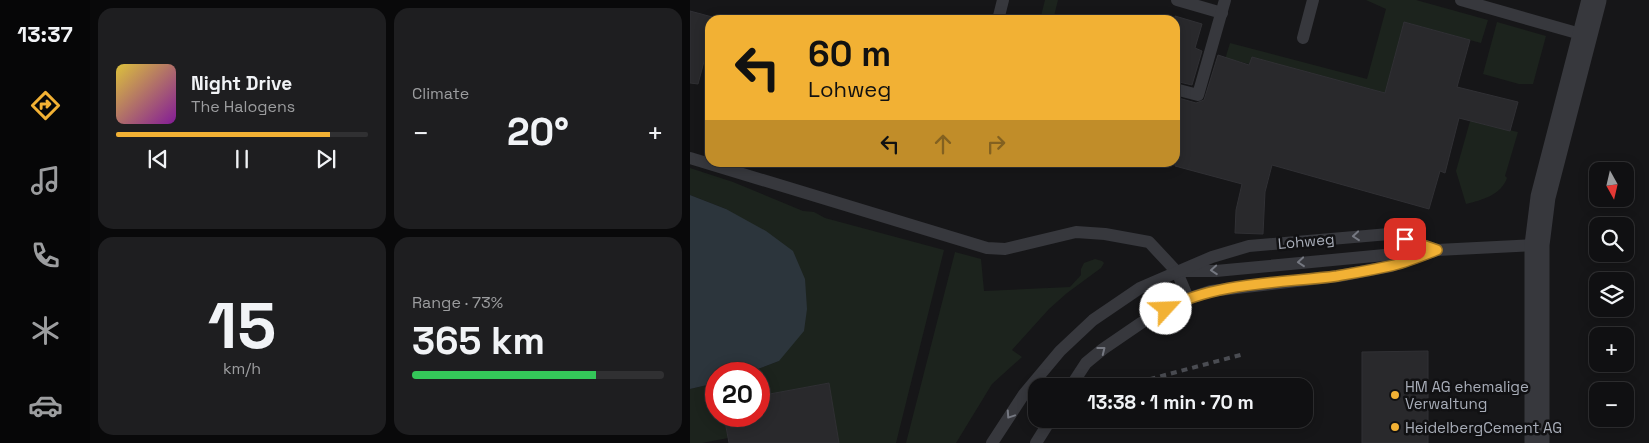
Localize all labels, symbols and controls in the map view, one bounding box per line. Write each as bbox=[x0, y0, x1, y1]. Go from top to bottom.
text: 13:37 bbox=[17, 20, 73, 48]
text: 60 m bbox=[808, 32, 891, 76]
icon: left bbox=[725, 35, 790, 100]
text: Night Drive bbox=[191, 71, 292, 96]
text: Lohweg bbox=[808, 75, 891, 103]
text: Climate bbox=[412, 83, 469, 104]
icon: directions bbox=[28, 88, 63, 123]
text: The Halogens bbox=[191, 96, 295, 117]
text: 20° bbox=[507, 108, 569, 156]
text: − bbox=[412, 115, 429, 151]
text: + bbox=[647, 115, 664, 151]
icon: left bbox=[876, 130, 904, 158]
icon: ahead bbox=[929, 130, 957, 158]
icon: right bbox=[982, 130, 1010, 158]
icon: previous bbox=[144, 145, 172, 173]
icon: pause bbox=[228, 145, 256, 173]
icon: next bbox=[312, 145, 340, 173]
north arrow bbox=[1589, 162, 1634, 208]
map controls bbox=[1589, 162, 1634, 427]
icon: music bbox=[28, 163, 63, 198]
button: search bbox=[1589, 217, 1634, 262]
pin bbox=[1384, 218, 1426, 260]
icon: arrive bbox=[1391, 225, 1419, 253]
street label: Lohweg bbox=[1277, 229, 1335, 253]
one-way arrow bbox=[1352, 231, 1360, 242]
icon: phone bbox=[28, 238, 63, 273]
one-way arrow bbox=[1297, 256, 1305, 267]
one-way arrow bbox=[1210, 265, 1218, 276]
button: layers bbox=[1589, 272, 1634, 317]
position arrow bbox=[1139, 282, 1191, 334]
text: 15 bbox=[208, 284, 276, 367]
text: Range · 73% bbox=[412, 292, 503, 313]
icon: climate bbox=[28, 313, 63, 348]
text: 365 km bbox=[412, 317, 545, 365]
button: + bbox=[1589, 327, 1634, 372]
one-way arrow bbox=[1097, 347, 1106, 356]
text: km/h bbox=[223, 358, 261, 379]
speed limit sign: 20 bbox=[705, 362, 770, 427]
place label: HM AG ehemalige Verwaltung bbox=[1405, 377, 1529, 413]
button: − bbox=[1589, 382, 1634, 427]
icon: car bbox=[28, 388, 63, 423]
marker: HM AG ehemalige Verwaltung bbox=[1389, 389, 1401, 401]
text: 13:38 · 1 min · 70 m bbox=[1087, 390, 1254, 415]
one-way arrow bbox=[1007, 409, 1016, 418]
place label: HeidelbergCement AG bbox=[1405, 418, 1562, 437]
marker: HeidelbergCement AG bbox=[1389, 421, 1401, 433]

